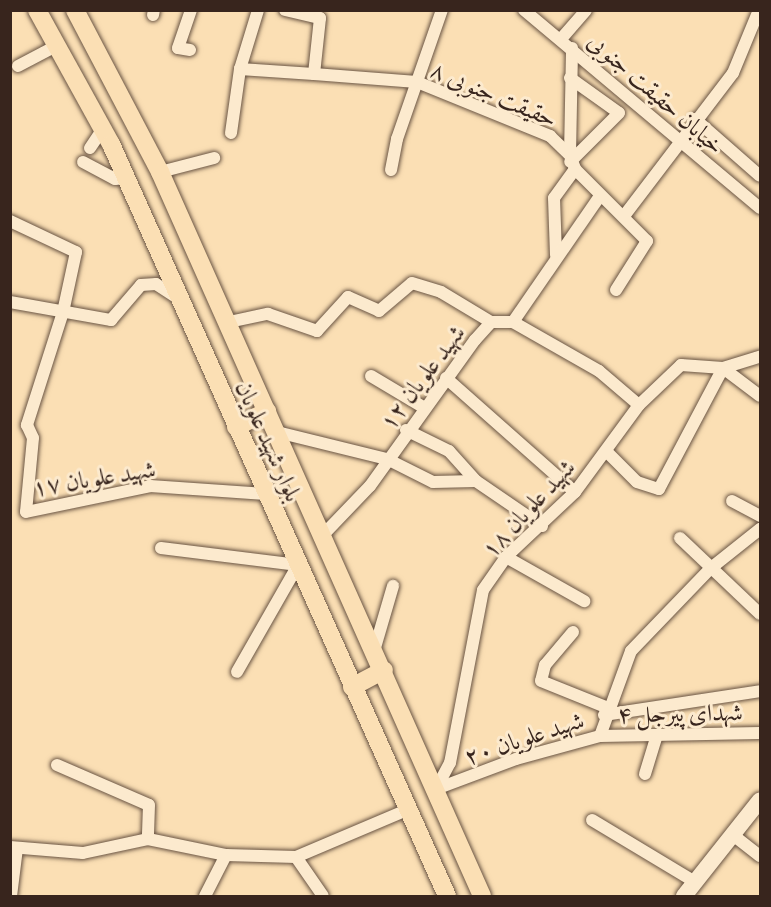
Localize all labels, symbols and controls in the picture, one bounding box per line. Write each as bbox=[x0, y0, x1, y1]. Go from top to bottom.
street label: خیابان حقیقت جنوبی bbox=[582, 26, 730, 160]
street label: حقیقت جنوبی ۸ bbox=[427, 55, 561, 133]
street label: شهید علویان ۱۲ bbox=[373, 319, 471, 435]
street label: بلوار شهید علویان bbox=[230, 376, 308, 506]
street label: شهید علویان ۱۸ bbox=[475, 453, 581, 563]
street label: شهید علویان ۱۷ bbox=[31, 454, 157, 502]
street label: شهدای پیرجل ۴ bbox=[617, 698, 743, 728]
street label: شهید علویان ۲۰ bbox=[461, 705, 587, 771]

